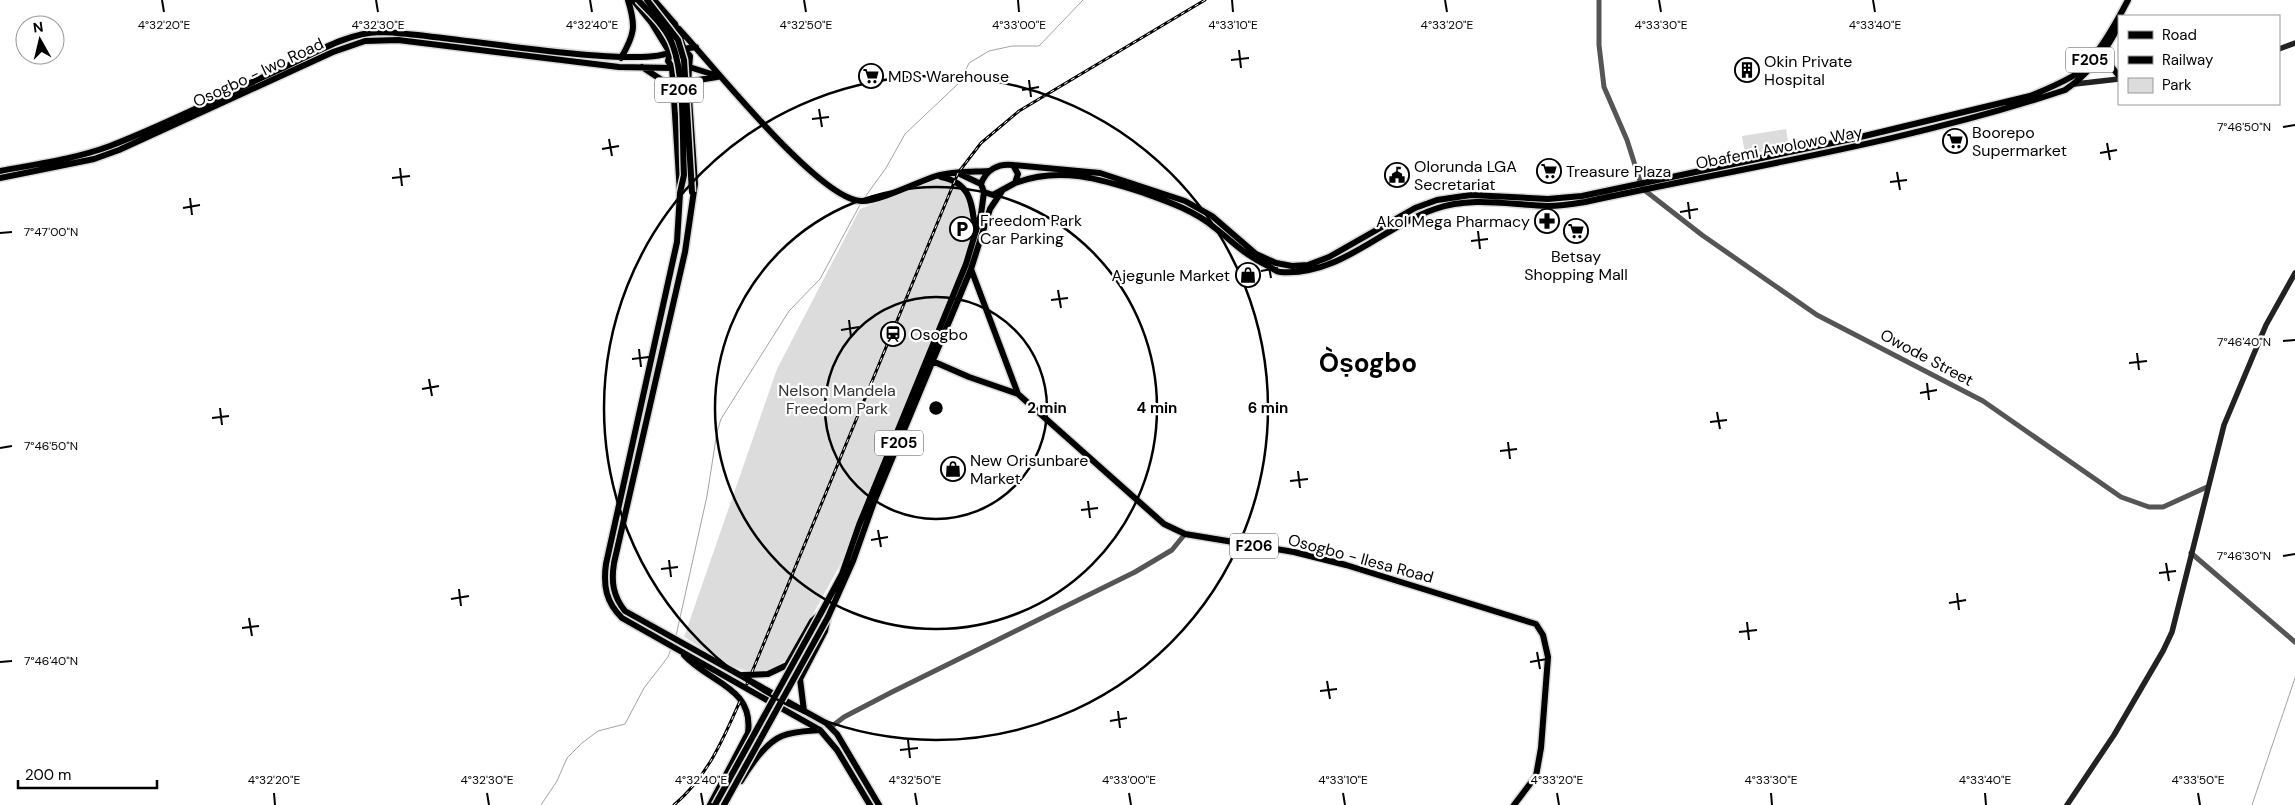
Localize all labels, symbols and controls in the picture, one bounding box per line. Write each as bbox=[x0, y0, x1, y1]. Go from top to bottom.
north arrow bbox=[15, 15, 65, 65]
legend bbox=[2118, 15, 2280, 105]
text: 4°32'20"E bbox=[138, 17, 191, 33]
text: 4°32'30"E bbox=[352, 17, 405, 33]
text: 4°32'40"E bbox=[566, 17, 618, 33]
text: 4°32'50"E bbox=[780, 17, 833, 33]
text: 4°33'00"E bbox=[992, 17, 1046, 33]
text: 4°33'10"E bbox=[1208, 17, 1258, 33]
text: 4°33'20"E bbox=[1421, 17, 1474, 33]
text: 4°33'30"E bbox=[1634, 17, 1688, 33]
text: 4°33'40"E bbox=[1849, 17, 1902, 33]
text: N bbox=[32, 18, 45, 37]
text: Road bbox=[2162, 25, 2197, 45]
street label: Osogbo - Iwo Road bbox=[190, 33, 327, 112]
road number: F205 bbox=[2066, 48, 2114, 72]
text: Railway bbox=[2162, 50, 2214, 70]
place label: Okin Private Hospital bbox=[1764, 51, 1852, 90]
building icon: Okin Private Hospital bbox=[1734, 57, 1760, 83]
supermarket icon: MDS Warehouse bbox=[858, 63, 884, 89]
place label: MDS Warehouse bbox=[888, 66, 1009, 87]
text: Park bbox=[2162, 75, 2192, 95]
road number: F206 bbox=[655, 78, 703, 102]
text: 7°46'50"N bbox=[2217, 119, 2271, 135]
street label: Obafemi Awolowo Way bbox=[1694, 121, 1864, 174]
place label: Boorepo Supermarket bbox=[1972, 122, 2067, 161]
supermarket icon: Boorepo Supermarket bbox=[1942, 128, 1968, 154]
place label: Olorunda LGA Secretariat bbox=[1414, 156, 1517, 195]
supermarket icon: Treasure Plaza bbox=[1536, 158, 1562, 184]
place label: Treasure Plaza bbox=[1566, 161, 1671, 182]
public building icon: Olorunda LGA Secretariat bbox=[1384, 162, 1410, 188]
pharmacy icon: Akol Mega Pharmacy bbox=[1534, 208, 1560, 234]
place label: Freedom Park Car Parking bbox=[980, 210, 1082, 249]
place label: Akol Mega Pharmacy bbox=[1376, 211, 1530, 232]
parking icon: Freedom Park Car Parking bbox=[949, 216, 975, 242]
supermarket icon: Betsay Shopping Mall bbox=[1563, 218, 1589, 244]
text: 7°47'00"N bbox=[24, 224, 78, 240]
place label: Betsay Shopping Mall bbox=[1524, 246, 1628, 285]
shop icon: Ajegunle Market bbox=[1235, 262, 1261, 288]
place label: Ajegunle Market bbox=[1112, 265, 1230, 286]
station icon: Osogbo bbox=[880, 321, 906, 347]
place label: Osogbo bbox=[910, 324, 968, 345]
street label: Owode Street bbox=[1877, 324, 1977, 391]
text: 7°46'40"N bbox=[2217, 334, 2271, 350]
district label: Òṣogbo bbox=[1319, 346, 1417, 380]
park label: Nelson Mandela Freedom Park bbox=[778, 380, 896, 419]
text: 2 min bbox=[1027, 398, 1067, 418]
text: 4 min bbox=[1137, 398, 1177, 418]
text: 6 min bbox=[1248, 398, 1288, 418]
centre of rings bbox=[927, 399, 945, 417]
road number: F205 bbox=[875, 430, 923, 456]
text: 7°46'50"N bbox=[24, 438, 78, 454]
place label: New Orisunbare Market bbox=[970, 450, 1088, 489]
shop icon: New Orisunbare Market bbox=[940, 456, 966, 482]
street label: Osogbo - Ilesa Road bbox=[1286, 529, 1436, 588]
road number: F206 bbox=[1230, 534, 1278, 558]
text: 7°46'30"N bbox=[2217, 548, 2271, 564]
text: 7°46'40"N bbox=[24, 653, 78, 669]
scale bar bbox=[18, 758, 156, 790]
text: 200 m bbox=[25, 765, 71, 785]
text: 4°32'20"E bbox=[248, 772, 301, 788]
text: 4°32'30"E bbox=[461, 772, 514, 788]
text: 4°32'40"E bbox=[675, 772, 727, 788]
text: 4°32'50"E bbox=[889, 772, 942, 788]
text: 4°33'00"E bbox=[1102, 772, 1156, 788]
text: 4°33'10"E bbox=[1318, 772, 1368, 788]
text: 4°33'20"E bbox=[1531, 772, 1584, 788]
text: 4°33'30"E bbox=[1744, 772, 1798, 788]
text: 4°33'40"E bbox=[1959, 772, 2012, 788]
text: 4°33'50"E bbox=[2172, 772, 2225, 788]

